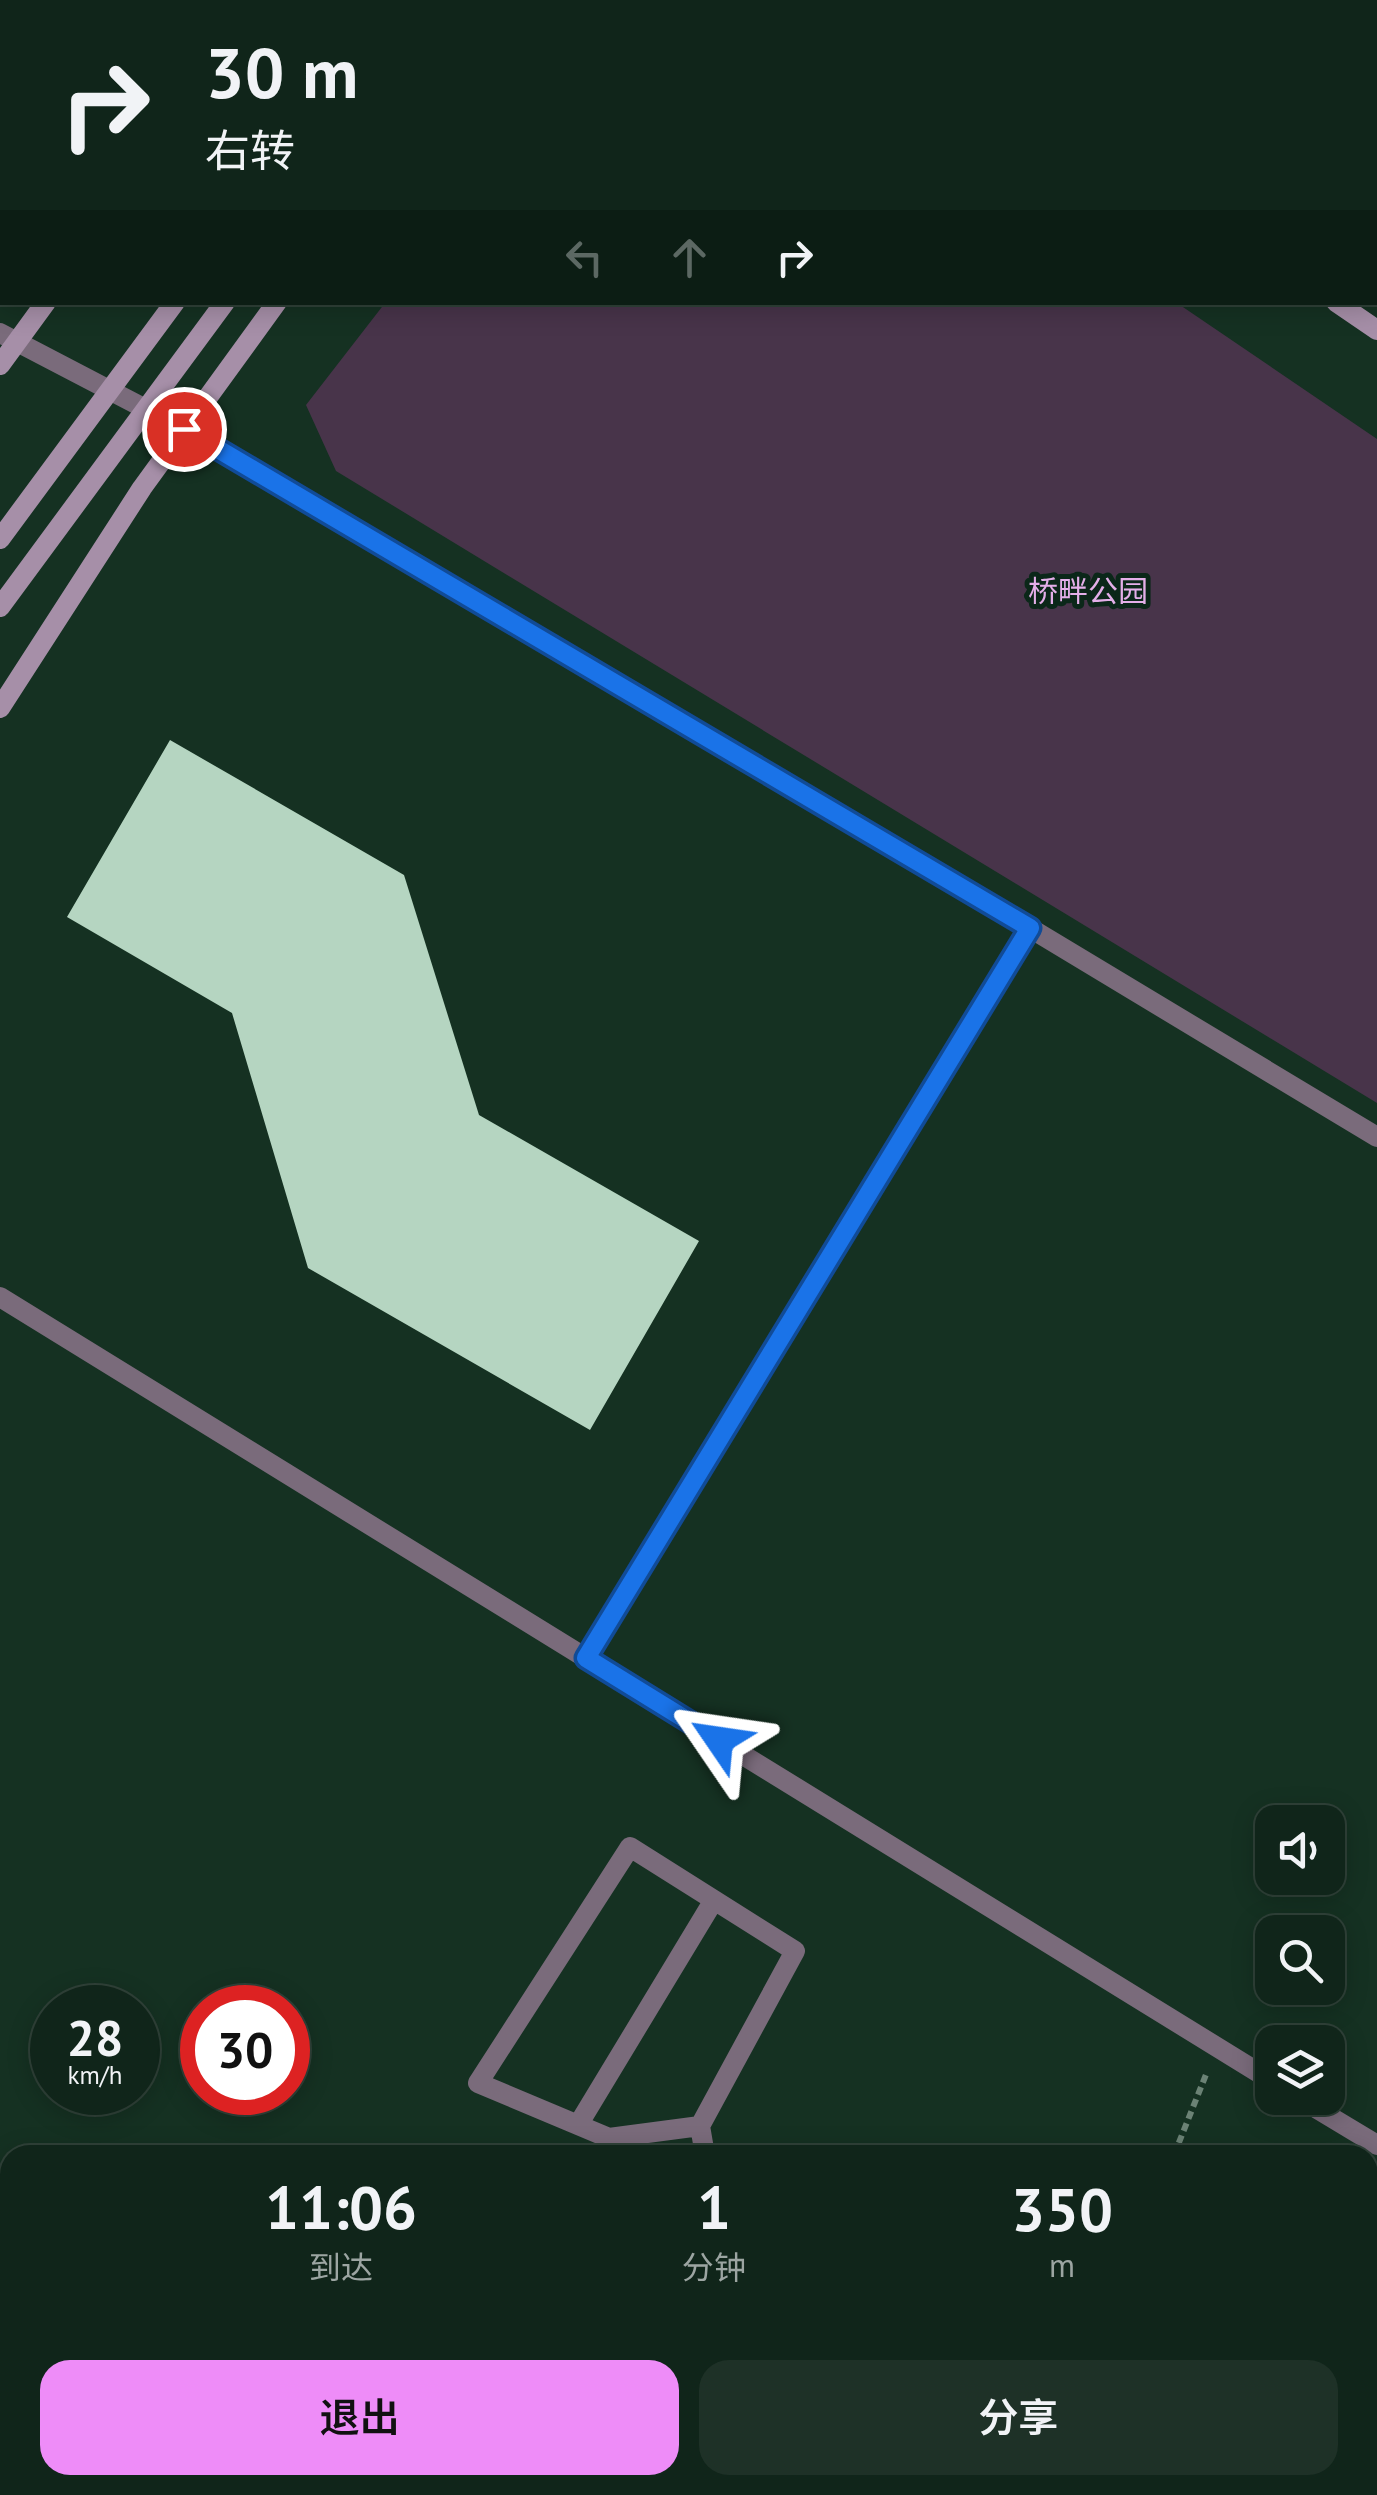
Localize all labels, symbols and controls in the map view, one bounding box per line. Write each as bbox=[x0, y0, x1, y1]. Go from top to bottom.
text: 30 m bbox=[205, 27, 358, 117]
icon: right bbox=[40, 40, 170, 170]
text: 右转 bbox=[205, 121, 295, 179]
icon: left bbox=[557, 230, 612, 285]
icon: ahead bbox=[662, 230, 717, 285]
icon: right bbox=[767, 230, 822, 285]
pin bbox=[142, 387, 227, 472]
icon: arrive bbox=[157, 402, 212, 457]
park label: 桥畔公园 bbox=[1028, 571, 1148, 610]
position arrow bbox=[667, 1688, 771, 1792]
map controls bbox=[1255, 1805, 1345, 2115]
button: sound bbox=[1255, 1805, 1345, 1895]
button: search bbox=[1255, 1915, 1345, 2005]
speed limit sign: 30 bbox=[180, 1985, 310, 2115]
text: 28 bbox=[67, 2005, 123, 2070]
button: layers bbox=[1255, 2025, 1345, 2115]
text: km/h bbox=[68, 2059, 122, 2091]
text: 11:06 bbox=[265, 2168, 417, 2246]
text: 1 bbox=[697, 2168, 731, 2246]
text: 350 bbox=[1011, 2170, 1113, 2248]
text: m bbox=[1049, 2244, 1075, 2286]
text: 到达 bbox=[309, 2246, 373, 2288]
text: 分钟 bbox=[682, 2246, 746, 2288]
button: 退出 bbox=[40, 2360, 679, 2475]
button: 分享 bbox=[699, 2360, 1338, 2475]

